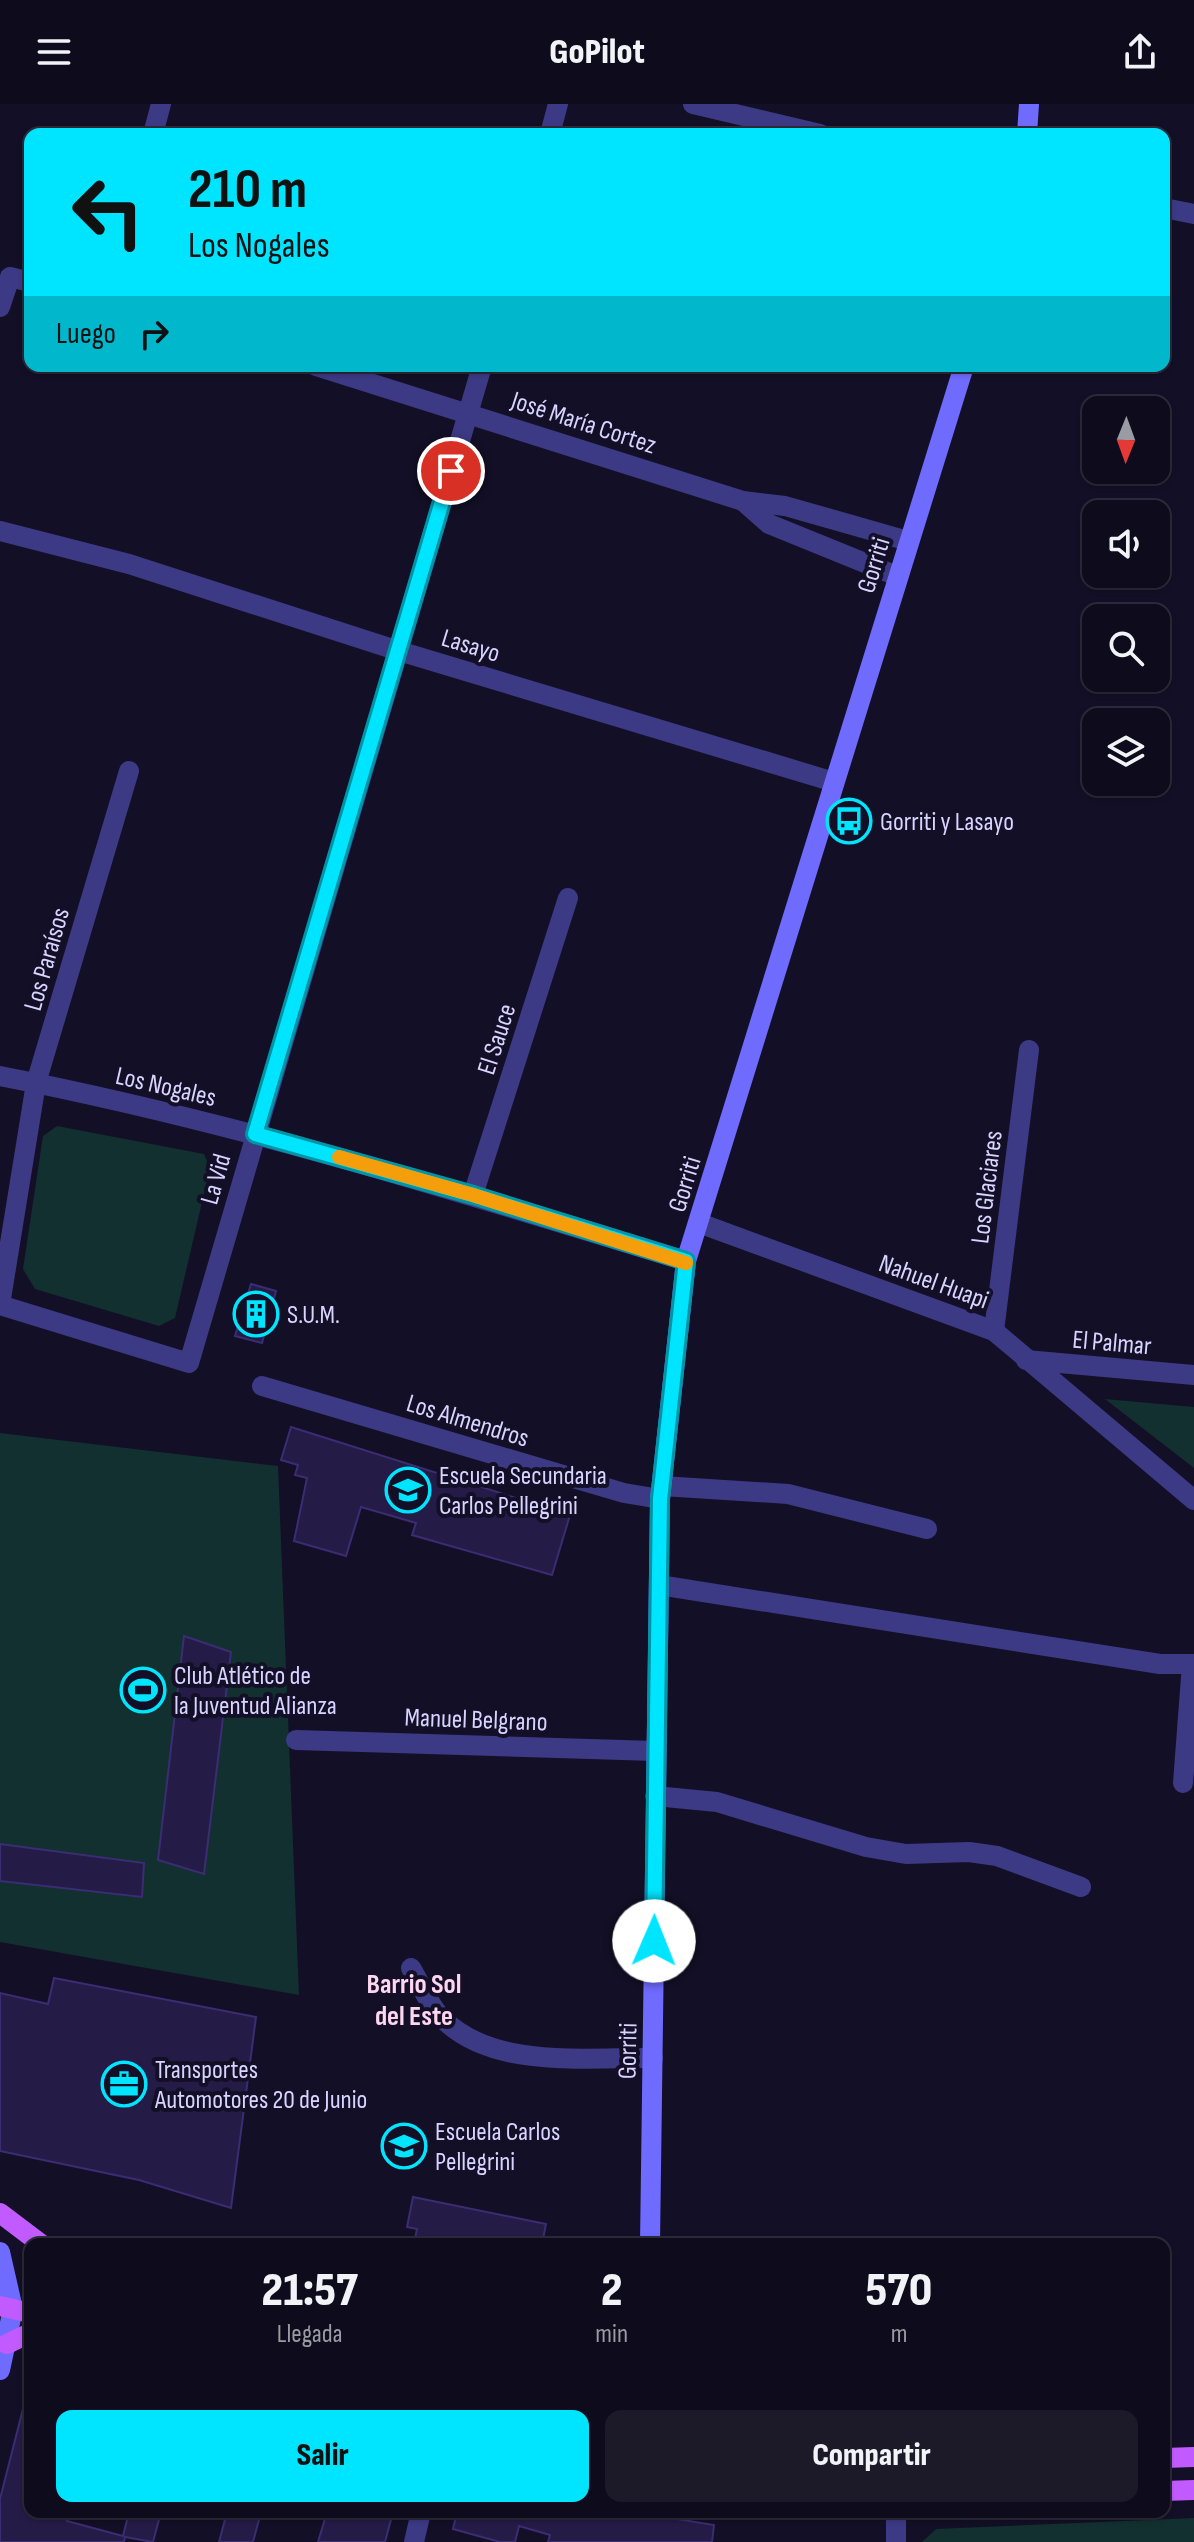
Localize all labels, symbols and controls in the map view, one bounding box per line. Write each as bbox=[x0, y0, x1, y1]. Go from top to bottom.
icon: menu bbox=[32, 30, 76, 74]
icon: share bbox=[1118, 30, 1162, 74]
text: GoPilot bbox=[549, 31, 645, 74]
text: 210 m bbox=[188, 157, 307, 224]
icon: left bbox=[56, 160, 160, 264]
text: Los Nogales bbox=[188, 225, 330, 268]
icon: right bbox=[132, 312, 176, 356]
text: Luego bbox=[56, 316, 116, 352]
street label: José María Cortez bbox=[506, 385, 660, 461]
north arrow bbox=[1082, 396, 1170, 484]
map controls bbox=[1082, 396, 1170, 796]
pin bbox=[417, 437, 485, 505]
icon: arrive bbox=[429, 449, 473, 493]
button: sound bbox=[1082, 500, 1170, 588]
street label: Gorriti bbox=[851, 534, 897, 597]
button: search bbox=[1082, 604, 1170, 692]
street label: Lasayo bbox=[438, 623, 503, 670]
button: layers bbox=[1082, 708, 1170, 796]
bus stop icon: Gorriti y Lasayo bbox=[825, 797, 873, 845]
place label: Gorriti y Lasayo bbox=[880, 807, 1014, 838]
street label: Los Paraísos bbox=[18, 904, 77, 1014]
street label: El Sauce bbox=[471, 1000, 523, 1079]
street label: Los Nogales bbox=[112, 1061, 219, 1114]
street label: Los Glaciares bbox=[965, 1129, 1010, 1245]
street label: La Vid bbox=[194, 1151, 238, 1208]
street label: Gorriti bbox=[662, 1153, 708, 1216]
street label: Nahuel Huapi bbox=[874, 1248, 993, 1317]
building icon: S.U.M. bbox=[232, 1290, 280, 1338]
place label: S.U.M. bbox=[287, 1300, 340, 1331]
street label: El Palmar bbox=[1071, 1325, 1153, 1362]
street label: Los Almendros bbox=[403, 1388, 532, 1455]
place label: Escuela Secundaria Carlos Pellegrini bbox=[439, 1461, 607, 1522]
school or university icon: Escuela Secundaria Carlos Pellegrini bbox=[384, 1466, 432, 1514]
place label: Club Atlético de la Juventud Alianza bbox=[174, 1661, 337, 1722]
sports icon: Club Atlético de la Juventud Alianza bbox=[119, 1666, 167, 1714]
street label: Manuel Belgrano bbox=[404, 1703, 548, 1738]
position arrow bbox=[612, 1899, 696, 1983]
district label: Barrio Sol del Este bbox=[367, 1968, 461, 2033]
street label: Gorriti bbox=[613, 2023, 644, 2079]
place label: Transportes Automotores 20 de Junio bbox=[154, 2055, 367, 2116]
office icon: Transportes Automotores 20 de Junio bbox=[100, 2060, 148, 2108]
place label: Escuela Carlos Pellegrini bbox=[435, 2117, 560, 2178]
school or university icon: Escuela Carlos Pellegrini bbox=[380, 2122, 428, 2170]
text: 21:57 bbox=[262, 2262, 358, 2319]
text: 2 bbox=[601, 2262, 622, 2319]
text: 570 bbox=[866, 2262, 932, 2319]
text: Llegada bbox=[277, 2319, 343, 2350]
text: min bbox=[595, 2319, 628, 2350]
text: m bbox=[891, 2319, 907, 2350]
button: Salir bbox=[56, 2410, 589, 2502]
button: Compartir bbox=[605, 2410, 1138, 2502]

